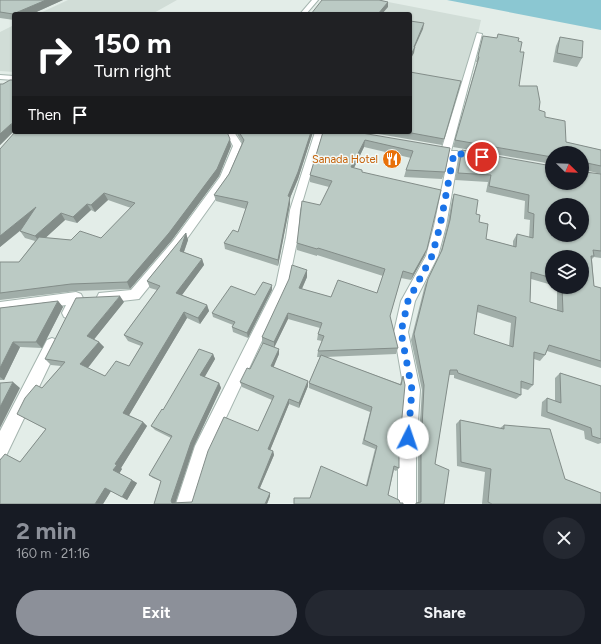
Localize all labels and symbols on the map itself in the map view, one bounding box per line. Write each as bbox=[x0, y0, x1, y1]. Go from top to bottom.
pin bbox=[465, 140, 499, 174]
north arrow bbox=[545, 146, 589, 190]
restaurant icon: Sanada Hotel bbox=[381, 148, 403, 170]
place label: Sanada Hotel bbox=[312, 153, 378, 166]
position arrow bbox=[387, 417, 429, 459]

